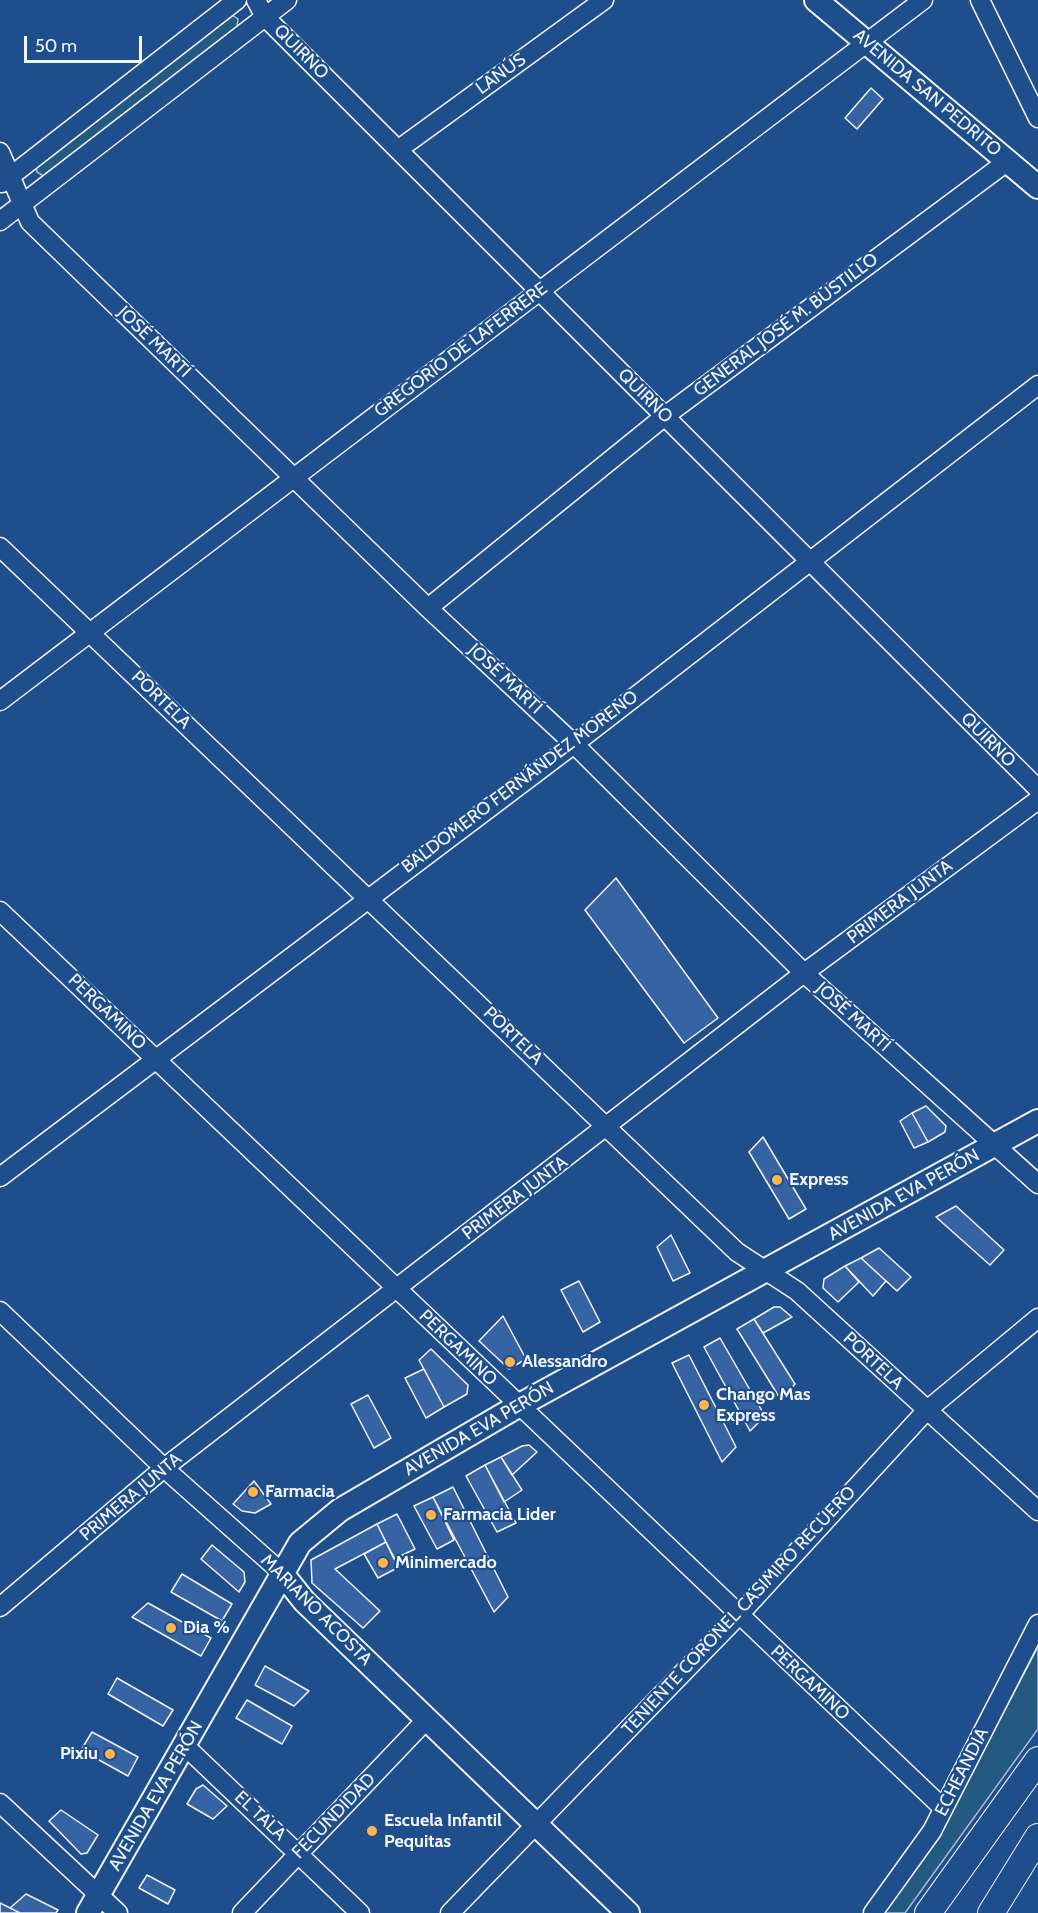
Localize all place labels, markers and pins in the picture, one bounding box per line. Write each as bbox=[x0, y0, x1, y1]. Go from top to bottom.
place label: Express bbox=[789, 1169, 849, 1191]
marker: Express bbox=[770, 1173, 784, 1187]
place label: Alessandro bbox=[522, 1351, 607, 1373]
marker: Alessandro bbox=[503, 1355, 517, 1369]
place label: Chango Mas Express bbox=[716, 1384, 810, 1426]
marker: Chango Mas Express bbox=[697, 1398, 711, 1412]
place label: Farmacia bbox=[265, 1481, 335, 1503]
marker: Farmacia bbox=[246, 1485, 260, 1499]
place label: Farmacia Lider bbox=[443, 1504, 556, 1526]
marker: Farmacia Lider bbox=[424, 1508, 438, 1522]
place label: Minimercado bbox=[395, 1552, 497, 1574]
marker: Minimercado bbox=[376, 1556, 390, 1570]
place label: Dia % bbox=[183, 1617, 230, 1639]
marker: Dia % bbox=[164, 1621, 178, 1635]
place label: Pixiu bbox=[60, 1743, 98, 1765]
marker: Pixiu bbox=[103, 1747, 117, 1761]
place label: Escuela Infantil Pequitas bbox=[384, 1810, 502, 1852]
marker: Escuela Infantil Pequitas bbox=[365, 1824, 379, 1838]

